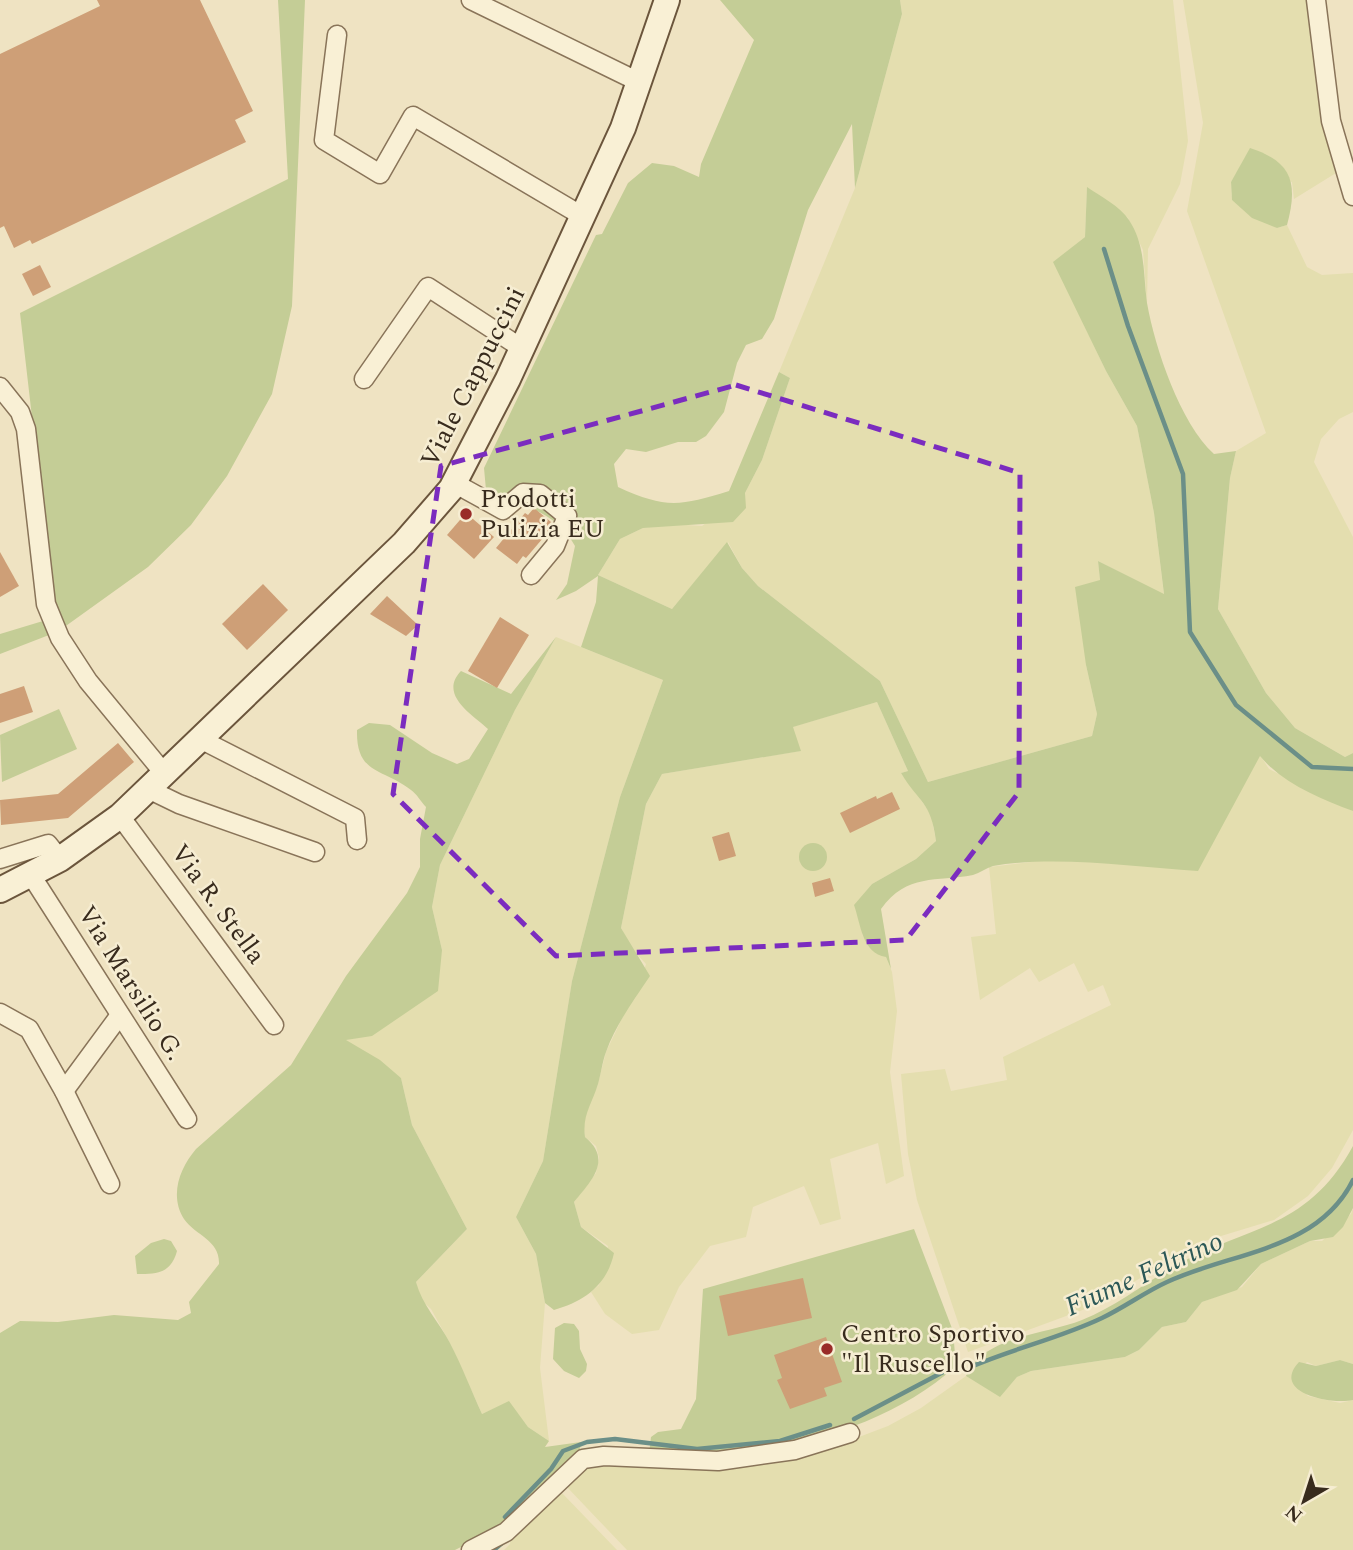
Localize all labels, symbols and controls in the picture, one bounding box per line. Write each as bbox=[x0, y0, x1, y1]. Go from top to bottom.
street label: Viale Cappuccini bbox=[410, 279, 536, 475]
place label: Prodotti Pulizia EU bbox=[480, 479, 605, 549]
marker: Prodotti Pulizia EU bbox=[458, 506, 474, 522]
street label: Via R. Stella bbox=[160, 835, 276, 973]
street label: Via Marsilio G. bbox=[67, 897, 195, 1069]
water label: Fiume Feltrino bbox=[1058, 1220, 1230, 1328]
place label: Centro Sportivo "Il Ruscello" bbox=[841, 1314, 1025, 1384]
marker: Centro Sportivo "Il Ruscello" bbox=[819, 1341, 835, 1357]
north arrow bbox=[1269, 1466, 1339, 1536]
text: N bbox=[1279, 1497, 1309, 1529]

